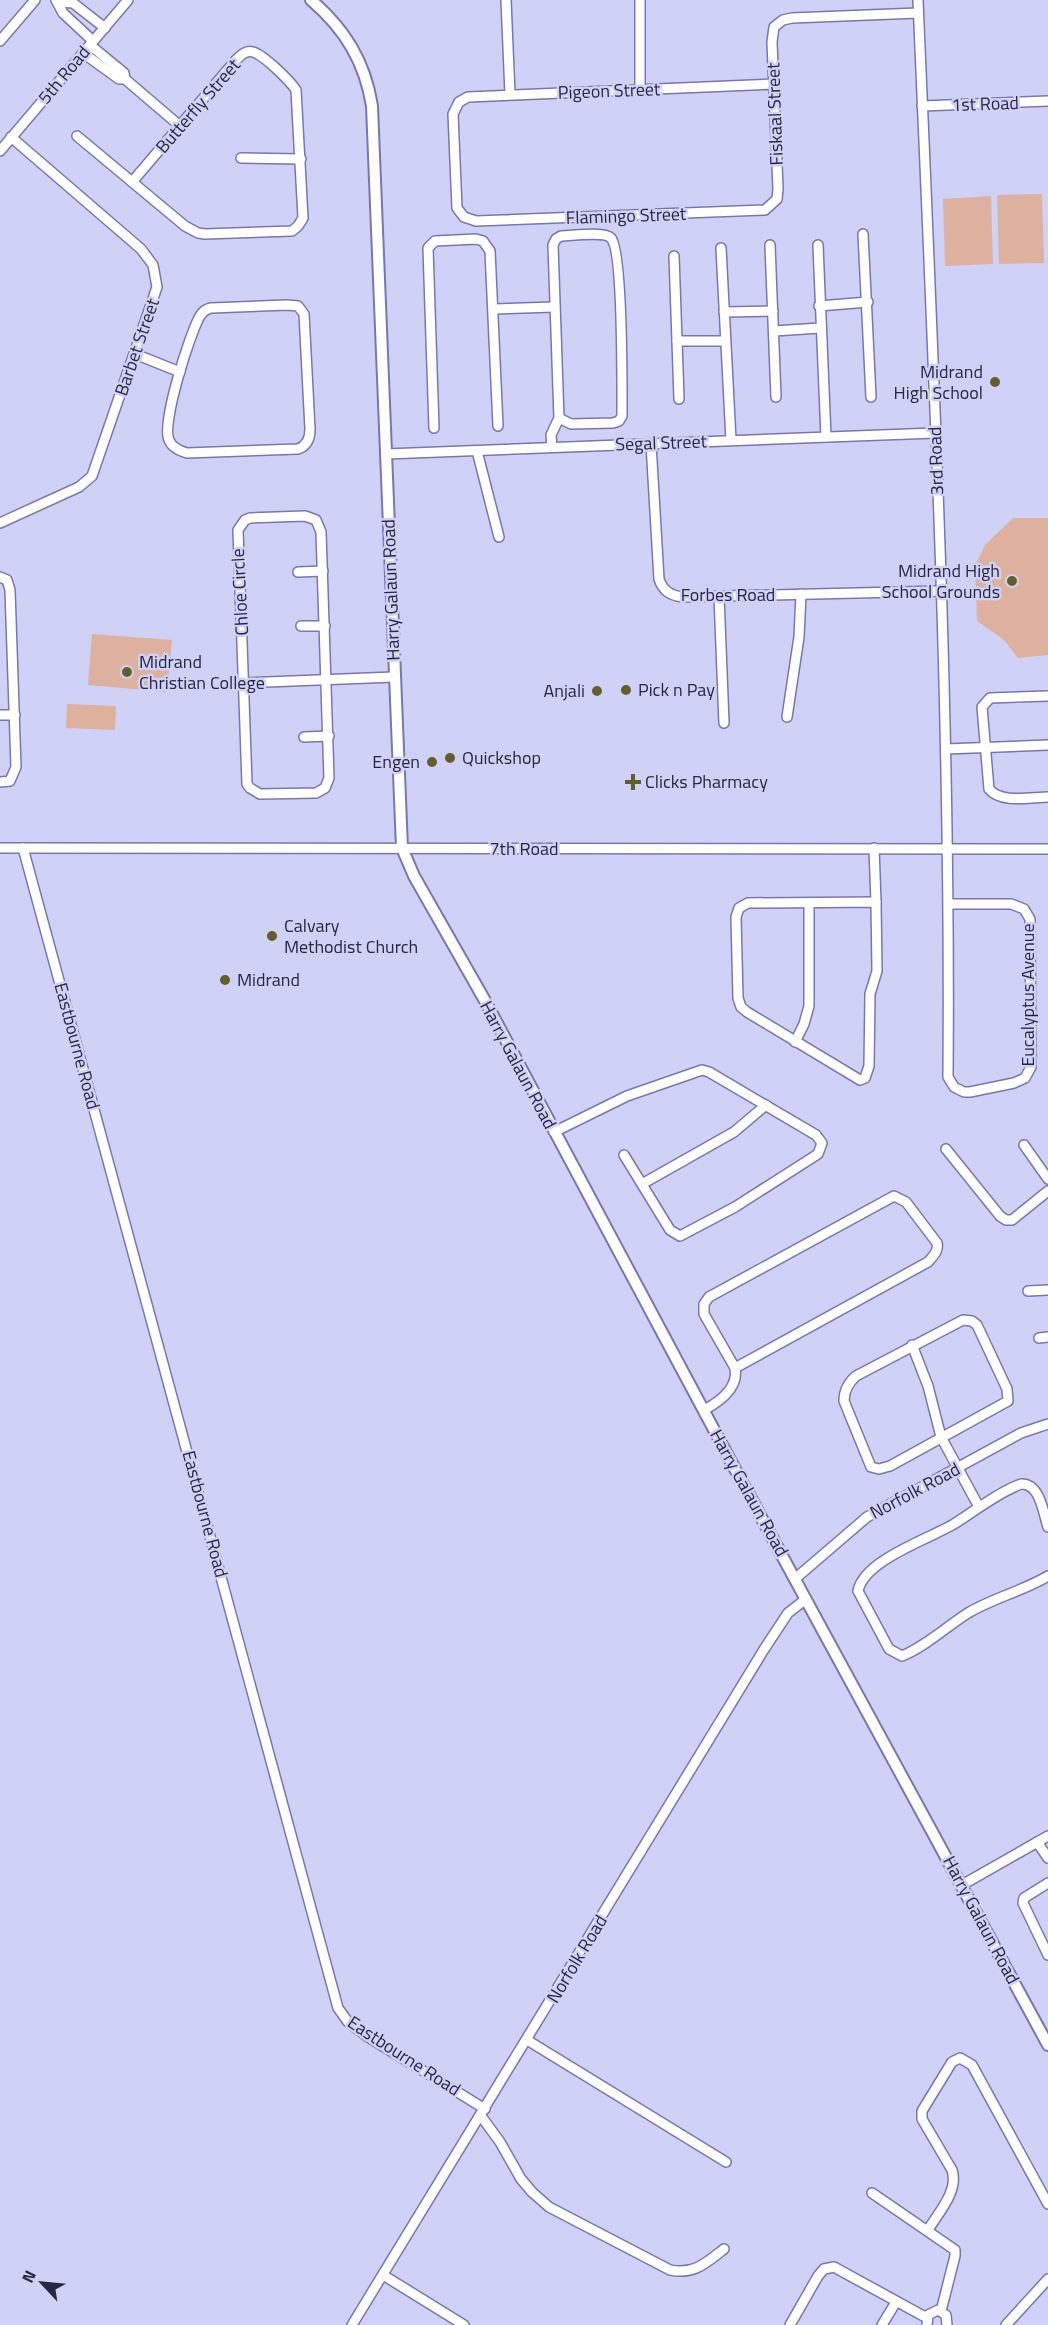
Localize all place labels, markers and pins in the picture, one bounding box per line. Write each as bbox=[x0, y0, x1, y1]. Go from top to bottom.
place label: Midrand High School bbox=[894, 358, 983, 406]
marker: Midrand High School bbox=[988, 375, 1002, 389]
place label: Midrand High School Grounds bbox=[882, 557, 1000, 605]
marker: Midrand High School Grounds bbox=[1005, 574, 1019, 588]
place label: Midrand Christian College bbox=[139, 648, 265, 696]
marker: Midrand Christian College bbox=[120, 665, 134, 679]
place label: Pick n Pay bbox=[638, 676, 715, 703]
place label: Anjali bbox=[544, 677, 585, 704]
marker: Pick n Pay bbox=[619, 683, 633, 697]
marker: Anjali bbox=[590, 684, 604, 698]
place label: Quickshop bbox=[462, 744, 541, 771]
place label: Engen bbox=[372, 748, 420, 775]
marker: Quickshop bbox=[443, 751, 457, 765]
marker: Engen bbox=[425, 755, 439, 769]
place label: Clicks Pharmacy bbox=[645, 768, 768, 795]
marker: Clicks Pharmacy bbox=[626, 775, 640, 789]
place label: Calvary Methodist Church bbox=[284, 912, 418, 960]
marker: Calvary Methodist Church bbox=[265, 929, 279, 943]
place label: Midrand bbox=[237, 966, 300, 993]
marker: Midrand bbox=[218, 973, 232, 987]

